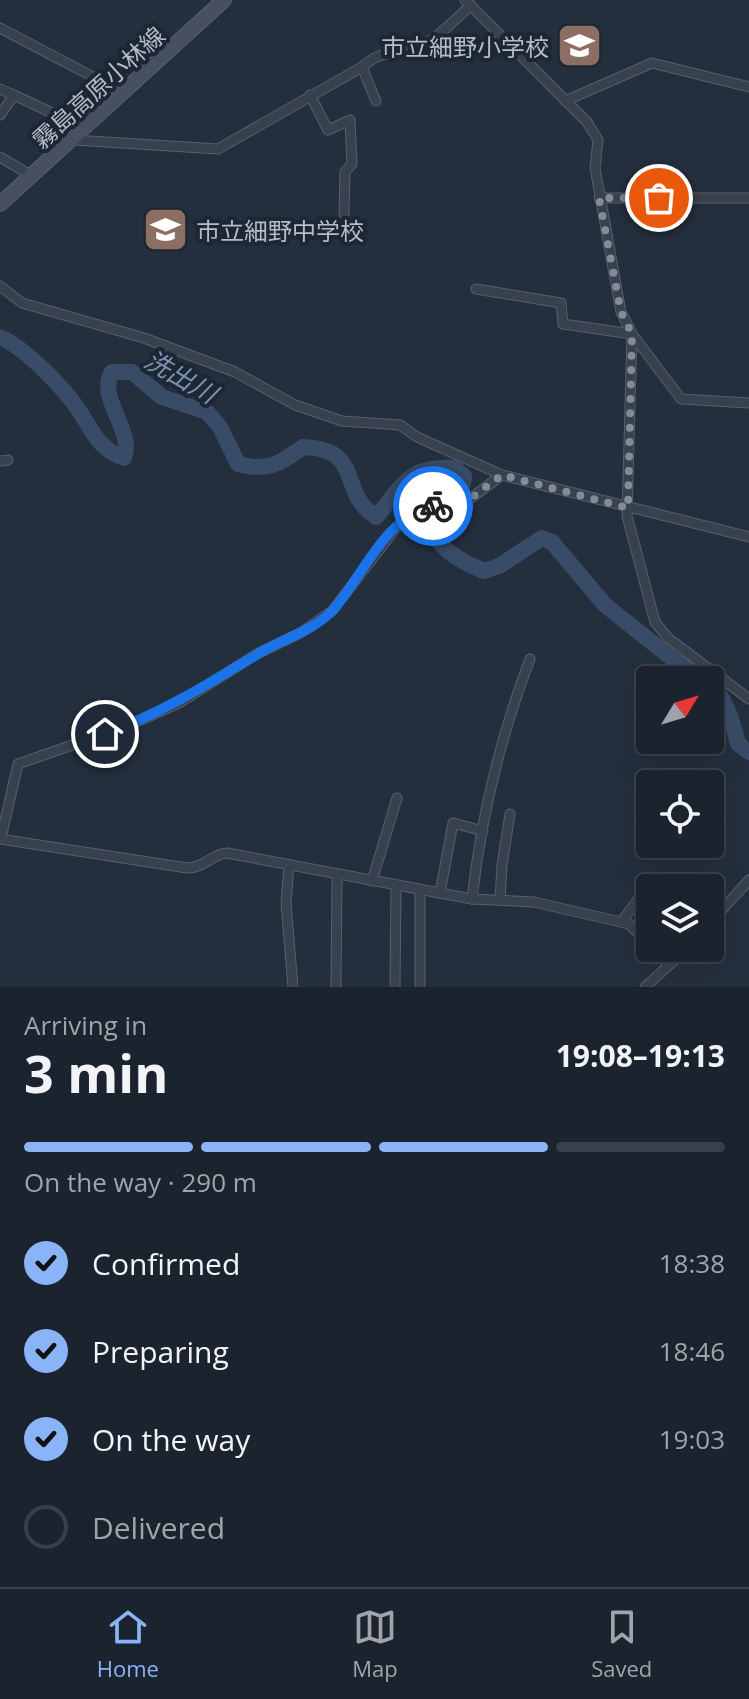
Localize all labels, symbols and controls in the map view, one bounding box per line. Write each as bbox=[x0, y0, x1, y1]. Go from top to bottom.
street label: 霧島高原小林線 bbox=[25, 19, 171, 155]
school or university icon: 市立細野小学校 bbox=[556, 22, 604, 70]
place label: 市立細野小学校 bbox=[381, 30, 549, 63]
pin bbox=[625, 164, 693, 232]
icon: bag bbox=[637, 176, 681, 220]
school or university icon: 市立細野中学校 bbox=[141, 206, 189, 254]
place label: 市立細野中学校 bbox=[196, 214, 364, 247]
water label: 洗出川 bbox=[138, 341, 226, 413]
courier bbox=[393, 466, 473, 546]
icon: bike bbox=[411, 484, 455, 528]
north arrow bbox=[636, 666, 724, 754]
map controls bbox=[636, 666, 724, 962]
pin bbox=[71, 700, 139, 768]
icon: home bbox=[83, 712, 127, 756]
button: locate bbox=[636, 770, 724, 858]
button: layers bbox=[636, 874, 724, 962]
text: Arriving in bbox=[24, 1007, 147, 1043]
text: 19:08–19:13 bbox=[556, 1035, 725, 1076]
text: 3 min bbox=[24, 1037, 168, 1108]
text: On the way · 290 m bbox=[24, 1164, 257, 1200]
icon: check bbox=[24, 1241, 68, 1285]
text: Confirmed bbox=[92, 1243, 240, 1284]
text: 18:38 bbox=[659, 1245, 725, 1281]
icon: check bbox=[24, 1329, 68, 1373]
text: Preparing bbox=[92, 1331, 229, 1372]
text: 18:46 bbox=[659, 1333, 725, 1369]
icon: check bbox=[24, 1417, 68, 1461]
text: On the way bbox=[92, 1419, 250, 1460]
text: 19:03 bbox=[659, 1421, 725, 1457]
text: Delivered bbox=[92, 1507, 225, 1548]
tab: Home bbox=[97, 1605, 159, 1683]
tab: Map bbox=[352, 1605, 398, 1683]
tab: Saved bbox=[591, 1605, 652, 1683]

